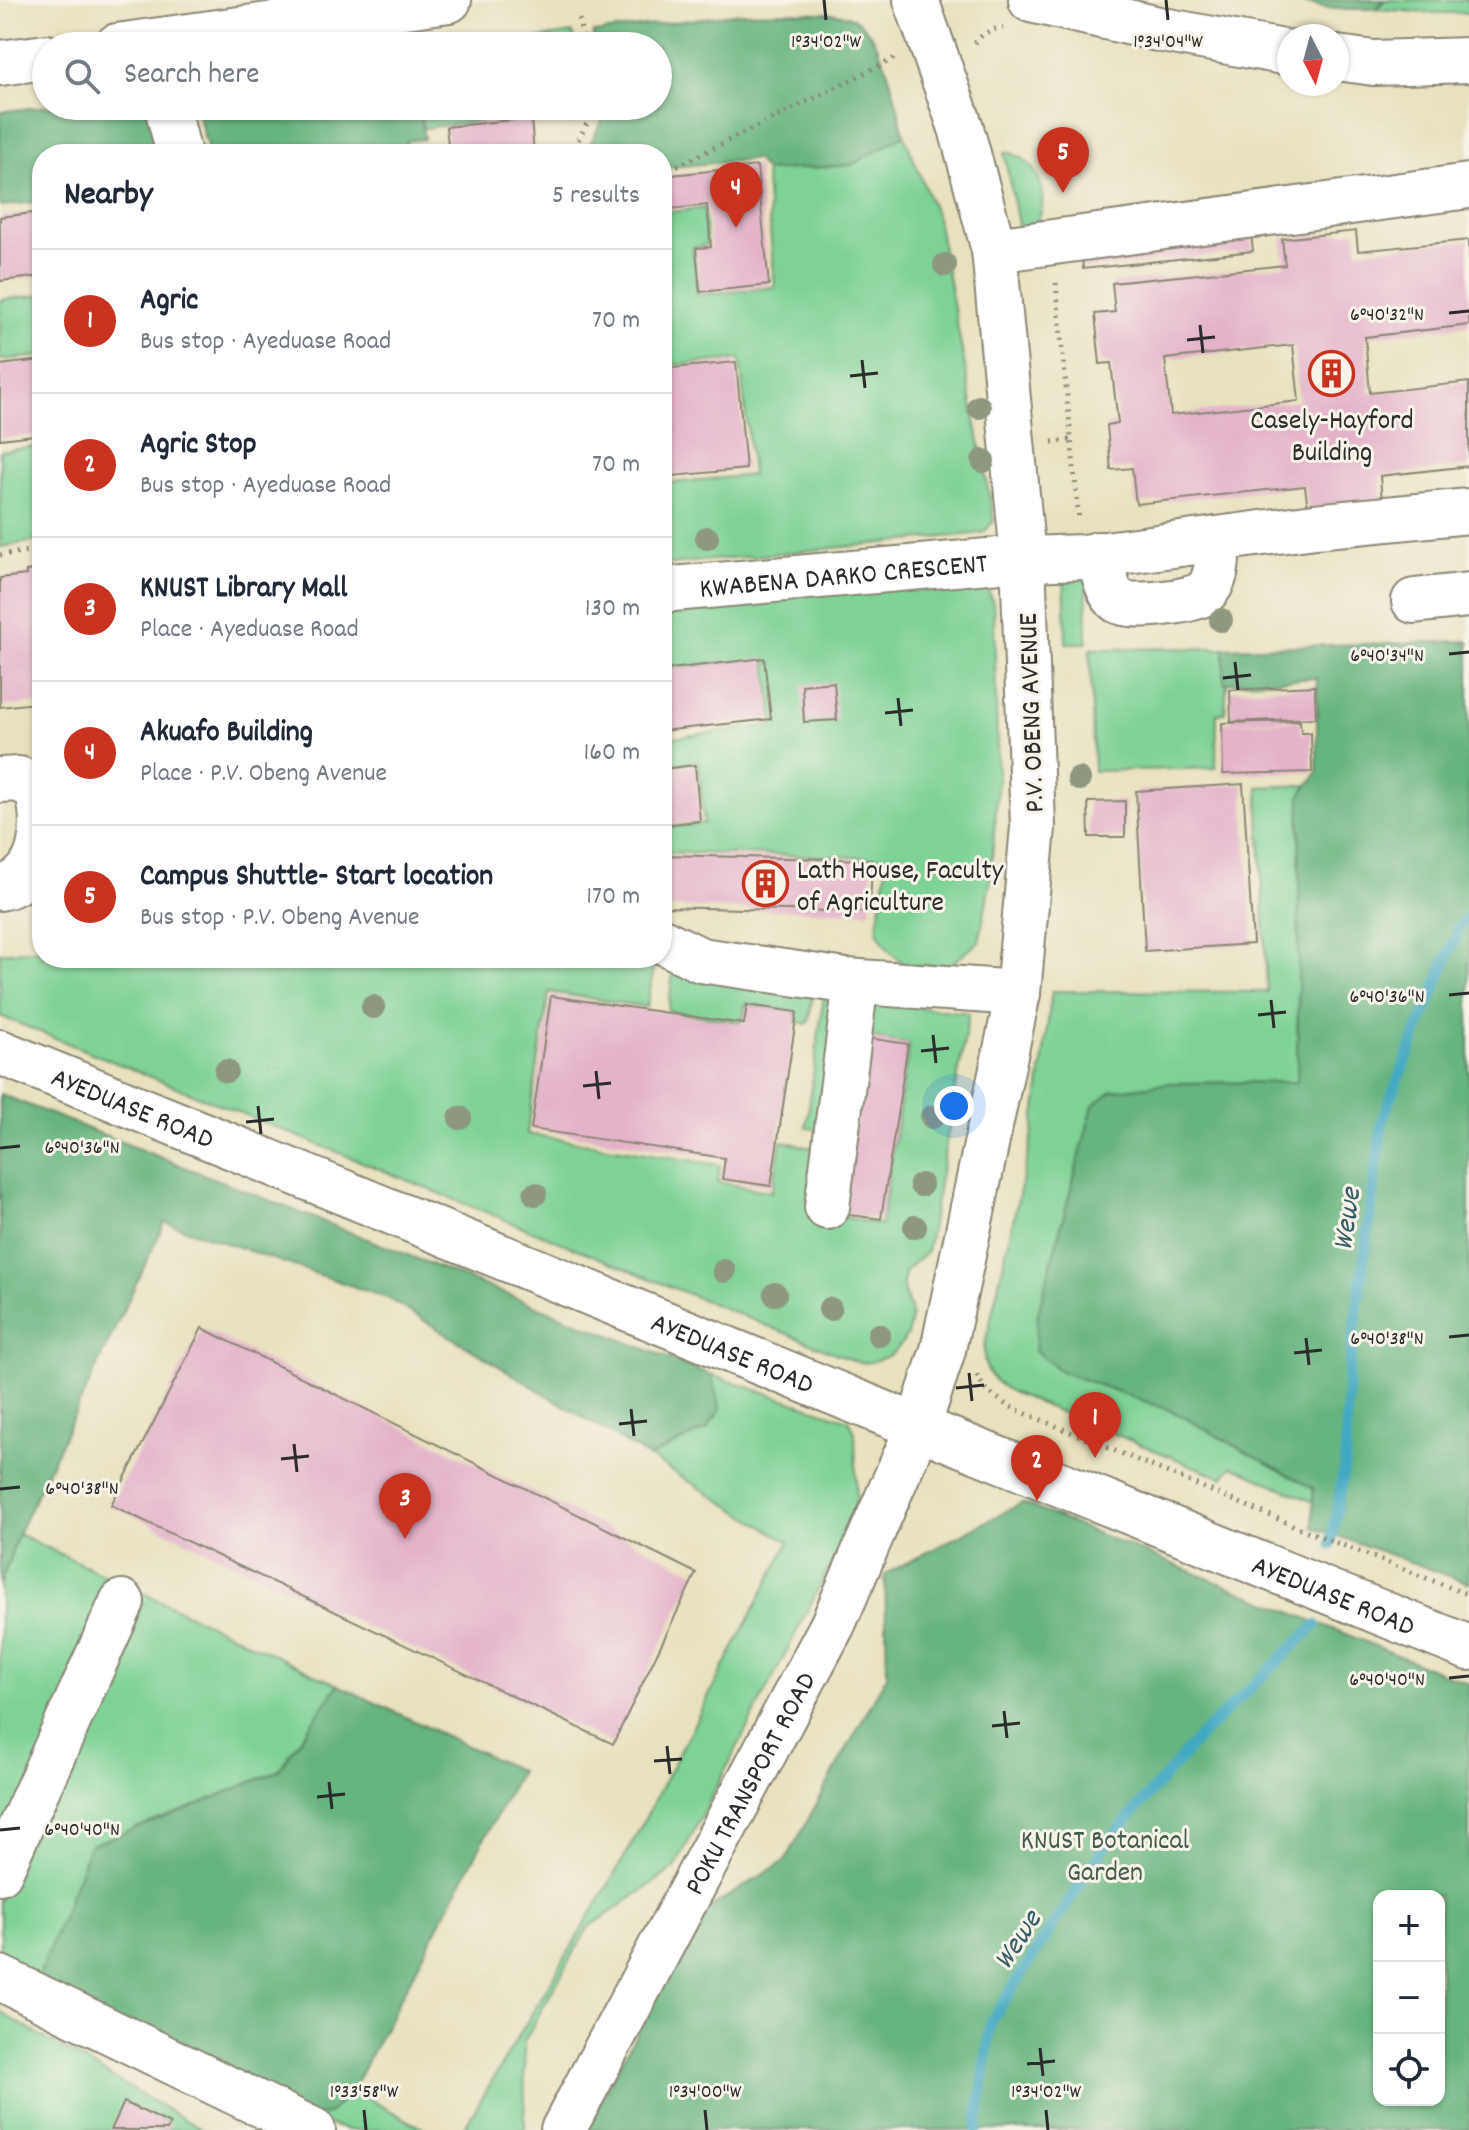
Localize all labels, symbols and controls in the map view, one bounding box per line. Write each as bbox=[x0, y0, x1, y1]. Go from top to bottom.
north arrow bbox=[1277, 24, 1349, 96]
text: 1°34'02"W bbox=[791, 29, 862, 57]
text: 1°34'04"W bbox=[1133, 29, 1203, 57]
search box bbox=[32, 32, 672, 120]
icon: search bbox=[60, 54, 104, 98]
text: Search here bbox=[124, 55, 260, 98]
pin: 5 bbox=[1037, 127, 1089, 193]
pin: 4 bbox=[710, 162, 762, 228]
text: Nearby bbox=[64, 172, 153, 221]
text: 5 results bbox=[552, 178, 640, 215]
text: Agric bbox=[140, 281, 198, 324]
text: 6°40'32"N bbox=[1350, 302, 1424, 330]
text: 1 bbox=[87, 303, 93, 340]
text: 70 m bbox=[592, 303, 640, 340]
text: Bus stop · Ayeduase Road bbox=[140, 324, 391, 361]
building icon: Casely-Hayford Building bbox=[1308, 349, 1356, 397]
place label: Casely-Hayford Building bbox=[1250, 403, 1414, 475]
text: Agric Stop bbox=[140, 425, 257, 468]
text: 2 bbox=[84, 447, 96, 484]
text: 70 m bbox=[592, 447, 640, 484]
text: Bus stop · Ayeduase Road bbox=[140, 468, 391, 505]
street label: KWABENA DARKO CRESCENT bbox=[698, 546, 989, 612]
text: KNUST Library Mall bbox=[140, 569, 347, 612]
text: 3 bbox=[84, 591, 96, 628]
text: 130 m bbox=[585, 591, 640, 628]
text: Place · Ayeduase Road bbox=[140, 612, 359, 649]
street label: P.V. OBENG AVENUE bbox=[1011, 612, 1057, 813]
text: 6°40'34"N bbox=[1350, 643, 1424, 671]
text: Akuafo Building bbox=[140, 713, 313, 756]
text: 4 bbox=[85, 735, 95, 772]
text: 160 m bbox=[584, 735, 640, 772]
text: Place · P.V. Obeng Avenue bbox=[140, 756, 387, 793]
place label: Lath House, Faculty of Agriculture bbox=[797, 853, 1004, 925]
text: Campus Shuttle- Start location bbox=[140, 857, 493, 900]
building icon: Lath House, Faculty of Agriculture bbox=[742, 860, 790, 908]
text: 5 bbox=[84, 879, 96, 916]
text: 170 m bbox=[586, 879, 640, 916]
text: Bus stop · P.V. Obeng Avenue bbox=[140, 900, 419, 937]
text: 6°40'36"N bbox=[1349, 984, 1425, 1012]
street label: AYEDUASE ROAD bbox=[44, 1060, 219, 1162]
your location bbox=[934, 1086, 974, 1126]
text: 6°40'36"N bbox=[44, 1135, 120, 1163]
water label: Wewe bbox=[1324, 1184, 1375, 1254]
street label: AYEDUASE ROAD bbox=[644, 1305, 819, 1407]
text: 6°40'38"N bbox=[1350, 1326, 1424, 1354]
pin: 1 bbox=[1069, 1392, 1121, 1458]
pin: 2 bbox=[1011, 1435, 1063, 1501]
pin: 3 bbox=[379, 1473, 431, 1539]
text: 6°40'38"N bbox=[45, 1476, 119, 1504]
street label: AYEDUASE ROAD bbox=[1245, 1548, 1420, 1649]
street label: POKU TRANSPORT ROAD bbox=[677, 1666, 829, 1903]
text: 6°40'40"N bbox=[1349, 1667, 1425, 1695]
text: 6°40'40"N bbox=[44, 1817, 120, 1845]
park label: KNUST Botanical Garden bbox=[1021, 1823, 1190, 1895]
map controls bbox=[1373, 1890, 1445, 2106]
button: + bbox=[1373, 1890, 1445, 1962]
water label: Wewe bbox=[985, 1902, 1056, 1980]
button: − bbox=[1373, 1962, 1445, 2034]
button: locate bbox=[1373, 2034, 1445, 2106]
text: 1°33'58"W bbox=[330, 2079, 399, 2107]
text: 1°34'00"W bbox=[669, 2079, 742, 2107]
text: 1°34'02"W bbox=[1011, 2079, 1082, 2107]

